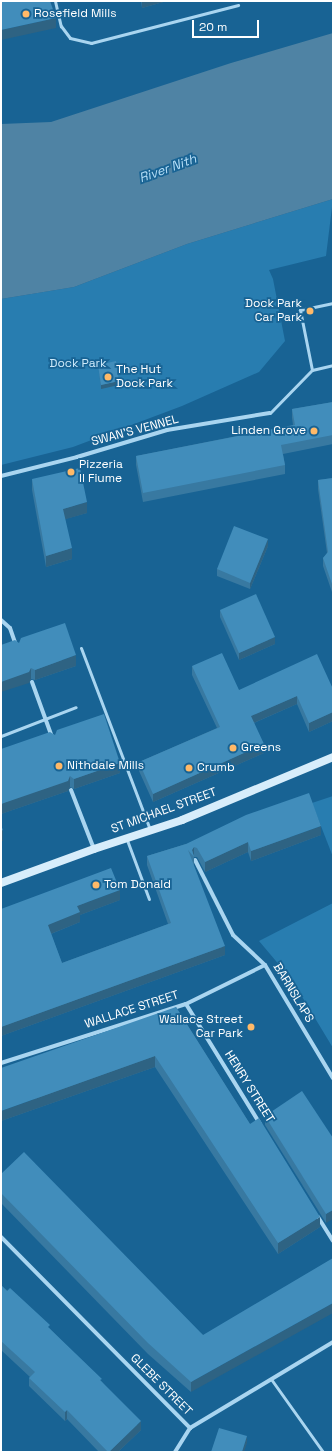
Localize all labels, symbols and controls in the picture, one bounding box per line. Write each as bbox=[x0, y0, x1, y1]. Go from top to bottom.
place label: Rosefield Mills bbox=[34, 7, 117, 21]
marker: Rosefield Mills bbox=[21, 9, 31, 19]
scale bar bbox=[194, 12, 261, 38]
text: 20 m bbox=[199, 19, 227, 35]
water label: River Nith bbox=[137, 151, 199, 187]
place label: Dock Park Car Park bbox=[245, 297, 302, 325]
marker: Dock Park Car Park bbox=[305, 306, 315, 316]
park label: Dock Park bbox=[49, 357, 107, 371]
place label: The Hut Dock Park bbox=[116, 363, 173, 391]
marker: The Hut Dock Park bbox=[103, 372, 113, 382]
street label: SWAN'S VENNEL bbox=[90, 412, 180, 450]
place label: Linden Grove bbox=[231, 424, 306, 438]
marker: Linden Grove bbox=[309, 426, 319, 436]
place label: Pizzeria Il Fiume bbox=[79, 458, 123, 486]
marker: Pizzeria Il Fiume bbox=[66, 467, 76, 477]
place label: Greens bbox=[241, 741, 281, 755]
marker: Greens bbox=[228, 743, 238, 753]
place label: Nithdale Mills bbox=[67, 759, 144, 773]
marker: Nithdale Mills bbox=[54, 761, 64, 771]
place label: Crumb bbox=[197, 761, 235, 775]
marker: Crumb bbox=[184, 763, 194, 773]
street label: ST MICHAEL STREET bbox=[109, 785, 219, 837]
place label: Tom Donald bbox=[104, 878, 171, 892]
marker: Tom Donald bbox=[91, 880, 101, 890]
street label: BARNSLAPS bbox=[270, 961, 316, 1025]
street label: WALLACE STREET bbox=[83, 988, 181, 1032]
place label: Wallace Street Car Park bbox=[159, 1013, 243, 1041]
marker: Wallace Street Car Park bbox=[246, 1022, 256, 1032]
street label: HENRY STREET bbox=[221, 1048, 277, 1126]
street label: GLEBE STREET bbox=[127, 1351, 195, 1419]

